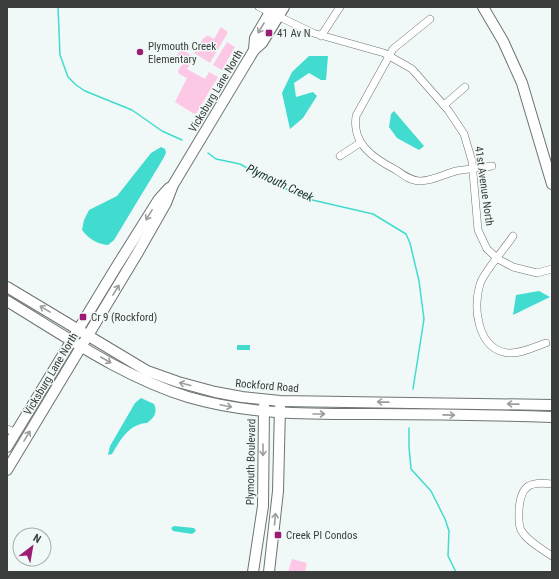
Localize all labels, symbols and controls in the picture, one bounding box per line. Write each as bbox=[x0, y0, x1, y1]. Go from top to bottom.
one-way arrow bbox=[257, 22, 265, 34]
place label: 41 Av N bbox=[277, 27, 311, 40]
marker: 41 Av N bbox=[264, 28, 274, 38]
place label: Plymouth Creek Elementary bbox=[148, 40, 216, 66]
marker: Plymouth Creek Elementary bbox=[135, 47, 145, 57]
street label: Vicksburg Lane North bbox=[186, 47, 246, 135]
street label: 41st Avenue North bbox=[472, 145, 496, 227]
water label: Plymouth Creek bbox=[244, 161, 316, 205]
one-way arrow bbox=[144, 210, 153, 221]
one-way arrow bbox=[112, 284, 120, 296]
one-way arrow bbox=[39, 305, 51, 313]
place label: Cr 9 (Rockford) bbox=[91, 311, 157, 324]
marker: Cr 9 (Rockford) bbox=[78, 312, 88, 322]
street label: Vicksburg Lane North bbox=[21, 330, 81, 418]
one-way arrow bbox=[99, 357, 111, 365]
street label: Rockford Road bbox=[235, 377, 299, 395]
one-way arrow bbox=[179, 380, 192, 387]
one-way arrow bbox=[377, 398, 390, 406]
one-way arrow bbox=[507, 400, 520, 408]
one-way arrow bbox=[219, 403, 232, 411]
one-way arrow bbox=[312, 410, 325, 418]
one-way arrow bbox=[442, 411, 455, 419]
street label: Plymouth Boulevard bbox=[244, 419, 258, 505]
one-way arrow bbox=[24, 430, 32, 442]
one-way arrow bbox=[259, 443, 267, 456]
one-way arrow bbox=[272, 513, 279, 526]
north arrow bbox=[12, 527, 52, 567]
place label: Creek Pl Condos bbox=[286, 529, 358, 542]
marker: Creek Pl Condos bbox=[273, 530, 283, 540]
text: N bbox=[31, 532, 43, 546]

